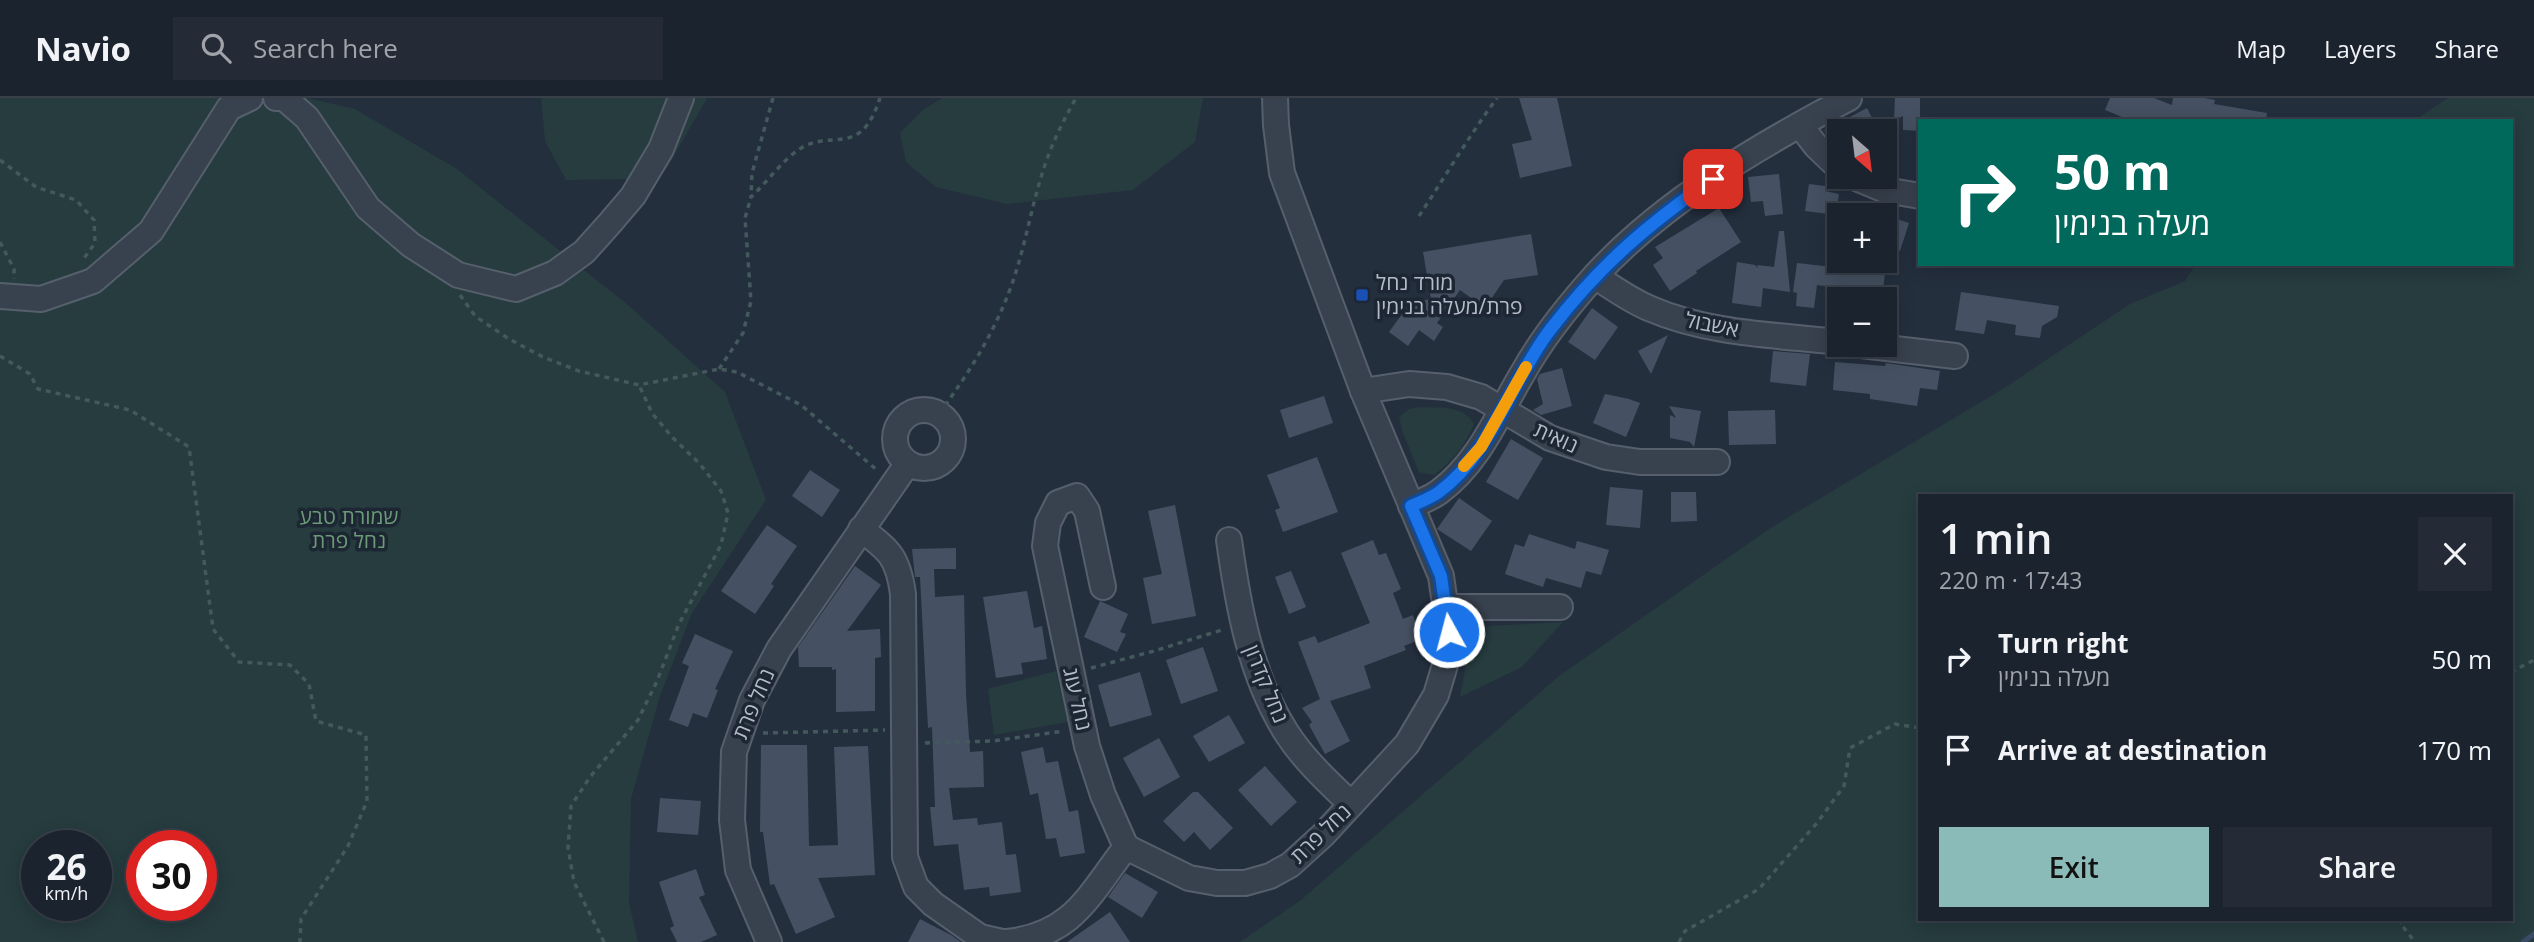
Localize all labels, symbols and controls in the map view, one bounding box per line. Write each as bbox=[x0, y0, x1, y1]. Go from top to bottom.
search box bbox=[173, 17, 663, 80]
text: Navio bbox=[35, 26, 131, 71]
icon: search bbox=[197, 29, 235, 67]
text: Search here bbox=[253, 30, 398, 66]
text: Map bbox=[2236, 32, 2286, 65]
text: Layers bbox=[2324, 32, 2397, 65]
text: Share bbox=[2435, 32, 2499, 65]
north arrow bbox=[1827, 119, 1897, 189]
map controls bbox=[1827, 119, 1897, 357]
text: 50 m bbox=[2054, 138, 2171, 204]
icon: right bbox=[1939, 147, 2030, 238]
pin bbox=[1683, 149, 1743, 209]
icon: arrive bbox=[1694, 160, 1732, 198]
text: מעלה בנימין bbox=[2054, 201, 2210, 244]
button: + bbox=[1827, 203, 1897, 273]
place label: מורד נחל פרת/מעלה בנימין bbox=[1376, 268, 1523, 320]
marker: מורד נחל פרת/מעלה בנימין bbox=[1354, 287, 1370, 303]
button: − bbox=[1827, 287, 1897, 357]
street label: אשבול bbox=[1683, 305, 1741, 343]
street label: נואית bbox=[1530, 415, 1583, 459]
park label: שמורת טבע נחל פרת bbox=[300, 502, 399, 554]
text: 1 min bbox=[1939, 509, 2052, 566]
button: close bbox=[2418, 517, 2492, 591]
text: 220 m · 17:43 bbox=[1939, 564, 2082, 596]
position arrow bbox=[1412, 595, 1486, 669]
text: Turn right bbox=[1998, 625, 2129, 661]
street label: נחל קדרון bbox=[1239, 640, 1295, 727]
icon: right bbox=[1939, 640, 1977, 678]
text: 50 m bbox=[2431, 641, 2492, 677]
text: מעלה בנימין bbox=[1998, 661, 2110, 693]
street label: נחל פרת bbox=[726, 664, 780, 743]
street label: נחל עוג bbox=[1057, 664, 1099, 733]
icon: arrive bbox=[1939, 731, 1977, 769]
text: Arrive at destination bbox=[1998, 732, 2267, 768]
text: 170 m bbox=[2417, 732, 2492, 768]
street label: נחל פרת bbox=[1284, 797, 1357, 869]
button: Exit bbox=[1939, 827, 2209, 907]
button: Share bbox=[2223, 827, 2492, 907]
speed limit sign: 30 bbox=[126, 830, 217, 921]
text: 26 bbox=[46, 843, 87, 890]
text: km/h bbox=[45, 881, 88, 905]

